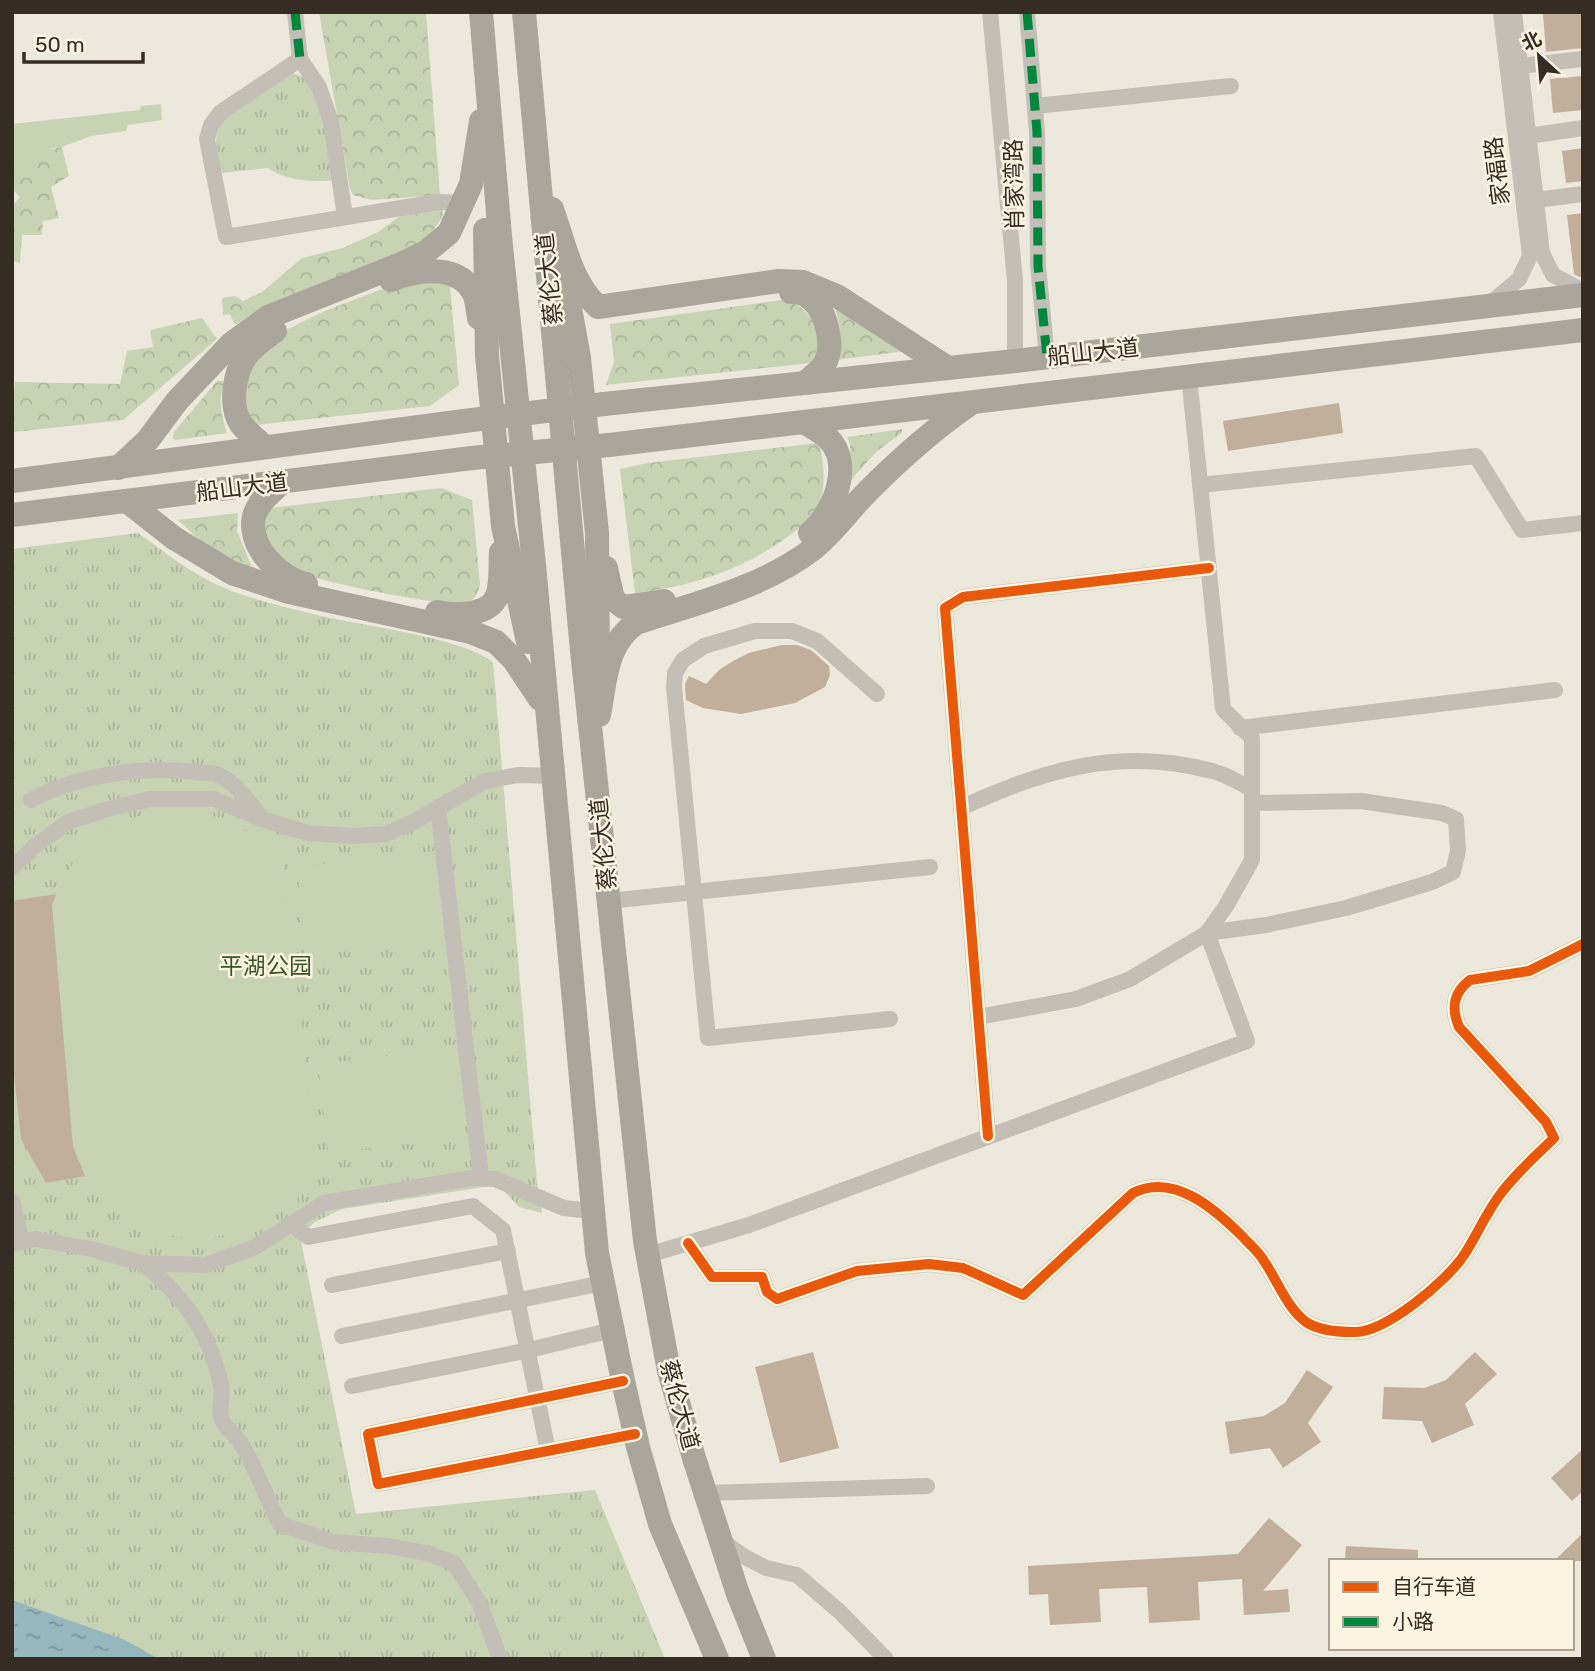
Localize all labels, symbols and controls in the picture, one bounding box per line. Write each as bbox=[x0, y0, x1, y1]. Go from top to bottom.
scale bar bbox=[24, 21, 144, 65]
north arrow bbox=[1504, 21, 1574, 91]
text: 北 bbox=[1518, 27, 1545, 56]
text: 50 m bbox=[35, 32, 85, 57]
street label: 家福路 bbox=[1479, 135, 1515, 207]
street label: 肖家湾路 bbox=[999, 139, 1029, 231]
street label: 蔡伦大道 bbox=[530, 232, 568, 326]
street label: 船山大道 bbox=[1046, 333, 1140, 371]
street label: 船山大道 bbox=[195, 467, 289, 507]
street label: 蔡伦大道 bbox=[584, 797, 622, 891]
park label: 平湖公园 bbox=[220, 952, 312, 980]
street label: 蔡伦大道 bbox=[655, 1357, 705, 1453]
legend bbox=[1329, 1559, 1574, 1650]
text: 自行车道 bbox=[1392, 1574, 1476, 1599]
text: 小路 bbox=[1392, 1609, 1434, 1634]

